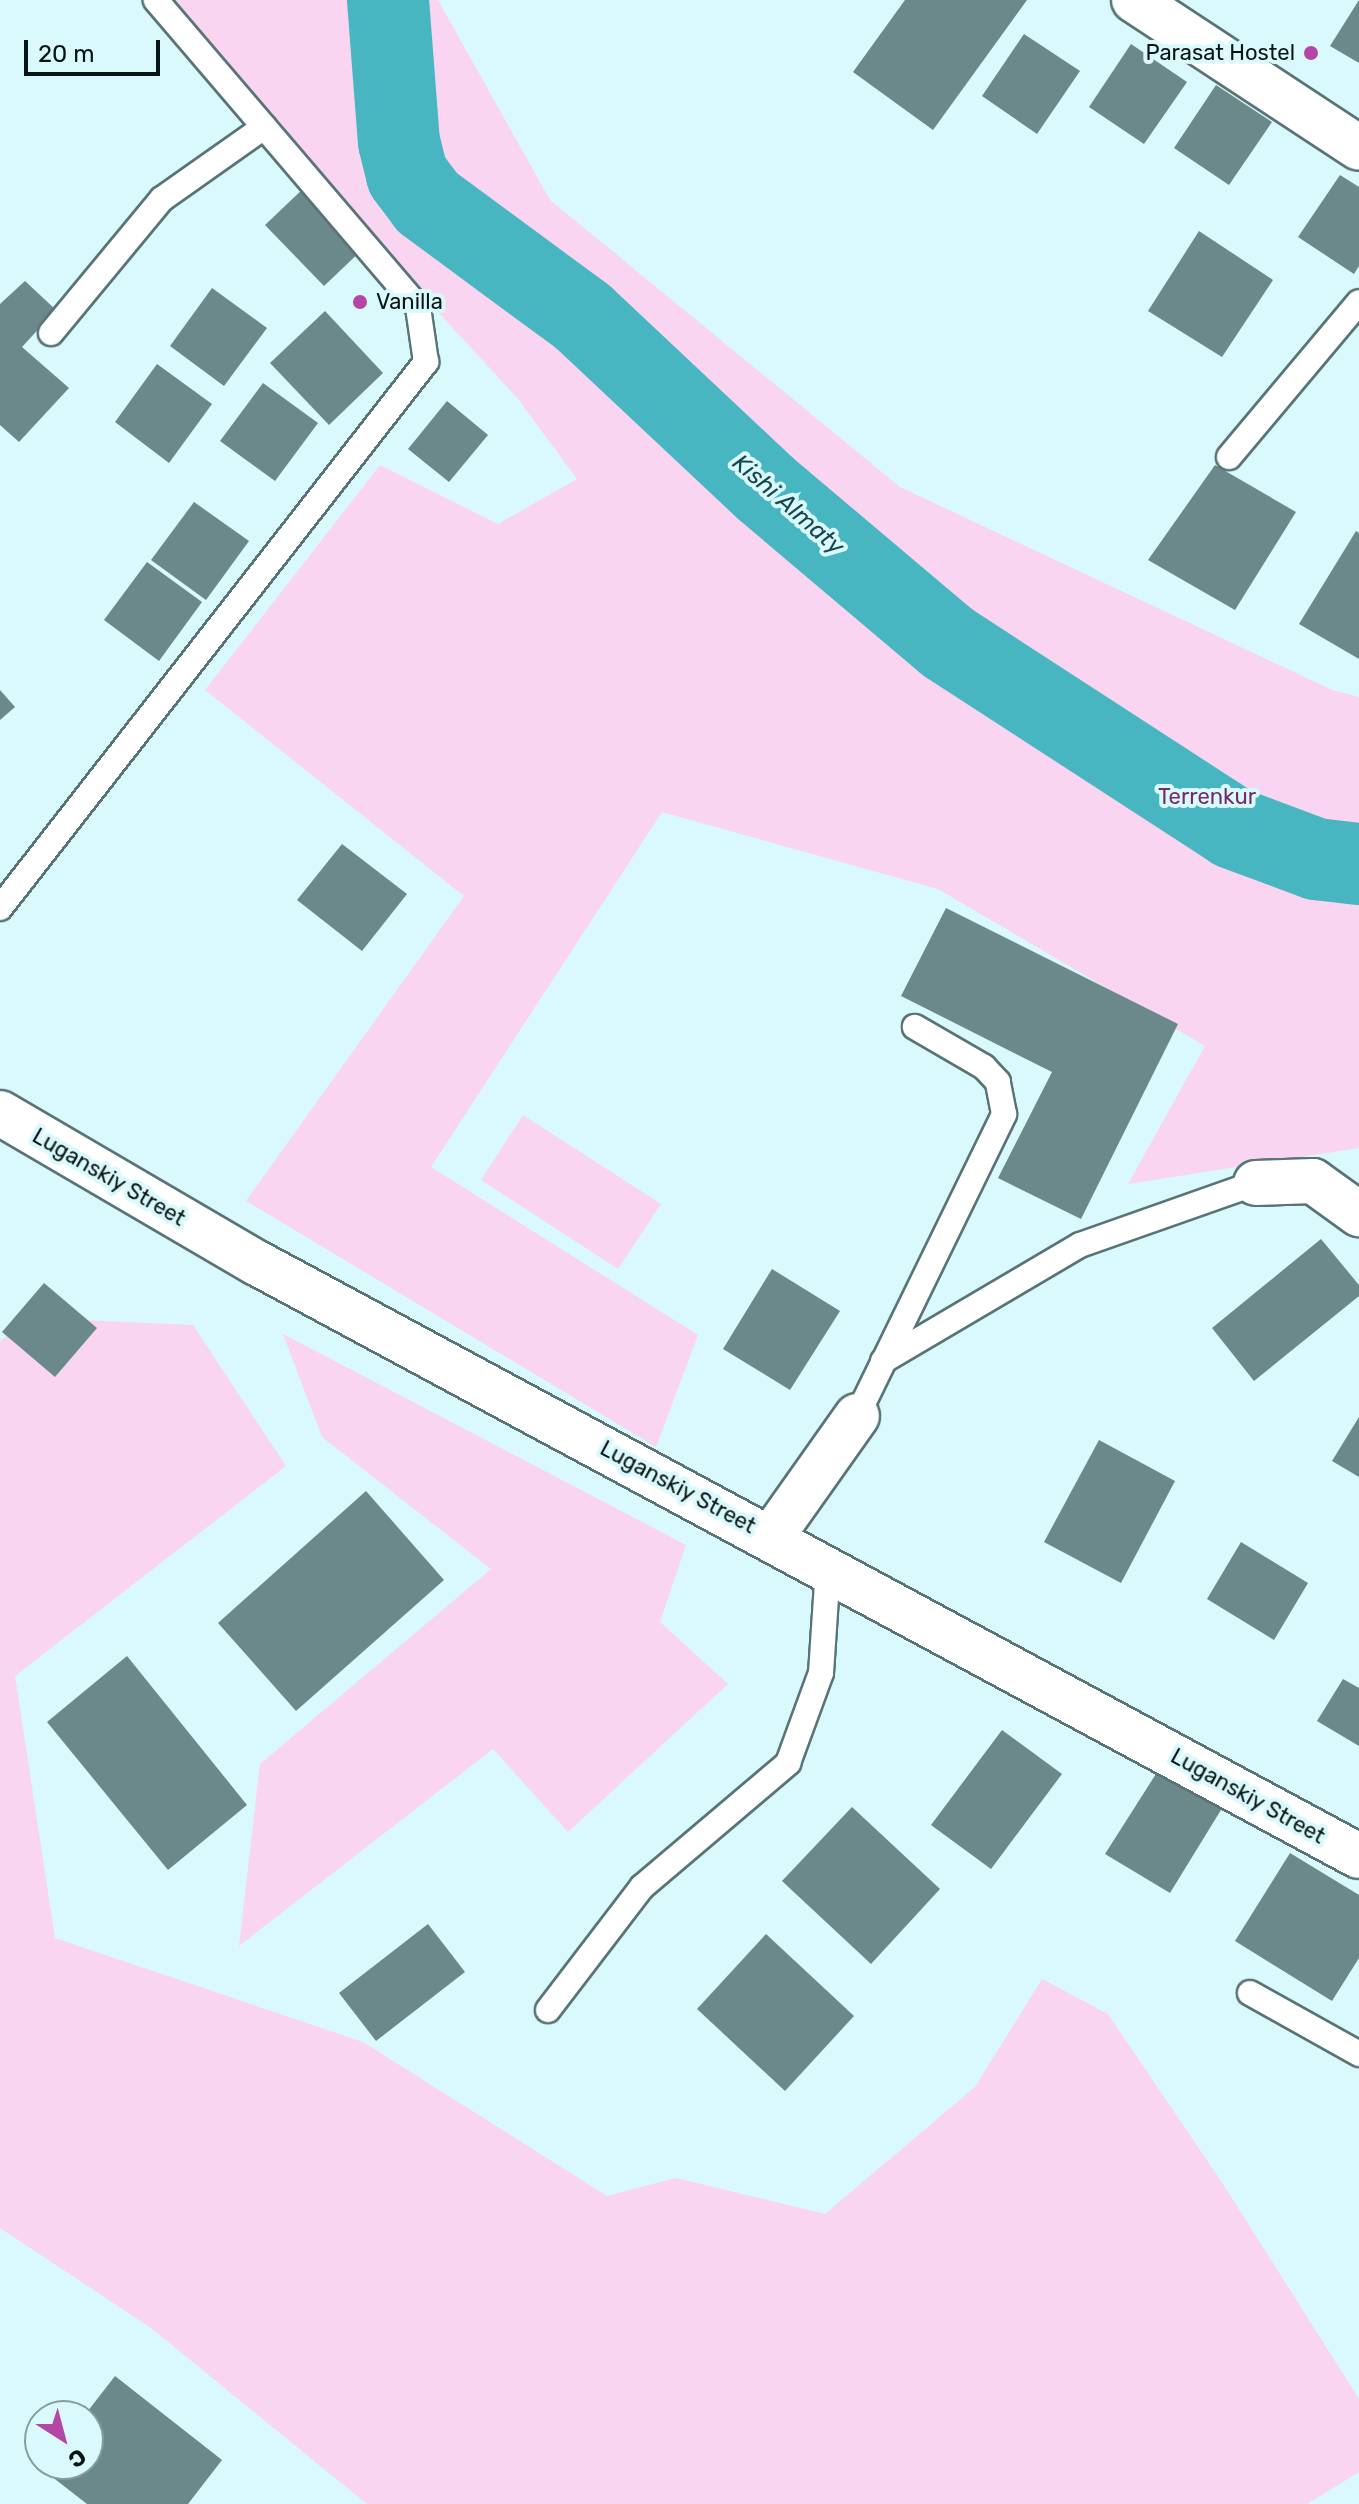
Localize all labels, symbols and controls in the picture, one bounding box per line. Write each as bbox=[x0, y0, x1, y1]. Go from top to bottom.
scale bar bbox=[28, 24, 164, 74]
text: 20 m bbox=[38, 40, 95, 68]
place label: Parasat Hostel bbox=[1146, 40, 1295, 66]
marker: Parasat Hostel bbox=[1302, 44, 1320, 62]
place label: Vanilla bbox=[376, 289, 443, 315]
marker: Vanilla bbox=[351, 293, 369, 311]
water label: Kіshі Almaty bbox=[726, 449, 850, 561]
park label: Terrenkur bbox=[1158, 784, 1256, 810]
street label: Luganskiy Street bbox=[28, 1122, 190, 1232]
street label: Luganskiy Street bbox=[595, 1435, 761, 1539]
street label: Luganskiy Street bbox=[1166, 1743, 1330, 1849]
north arrow bbox=[24, 2400, 104, 2480]
text: С bbox=[63, 2443, 91, 2474]

